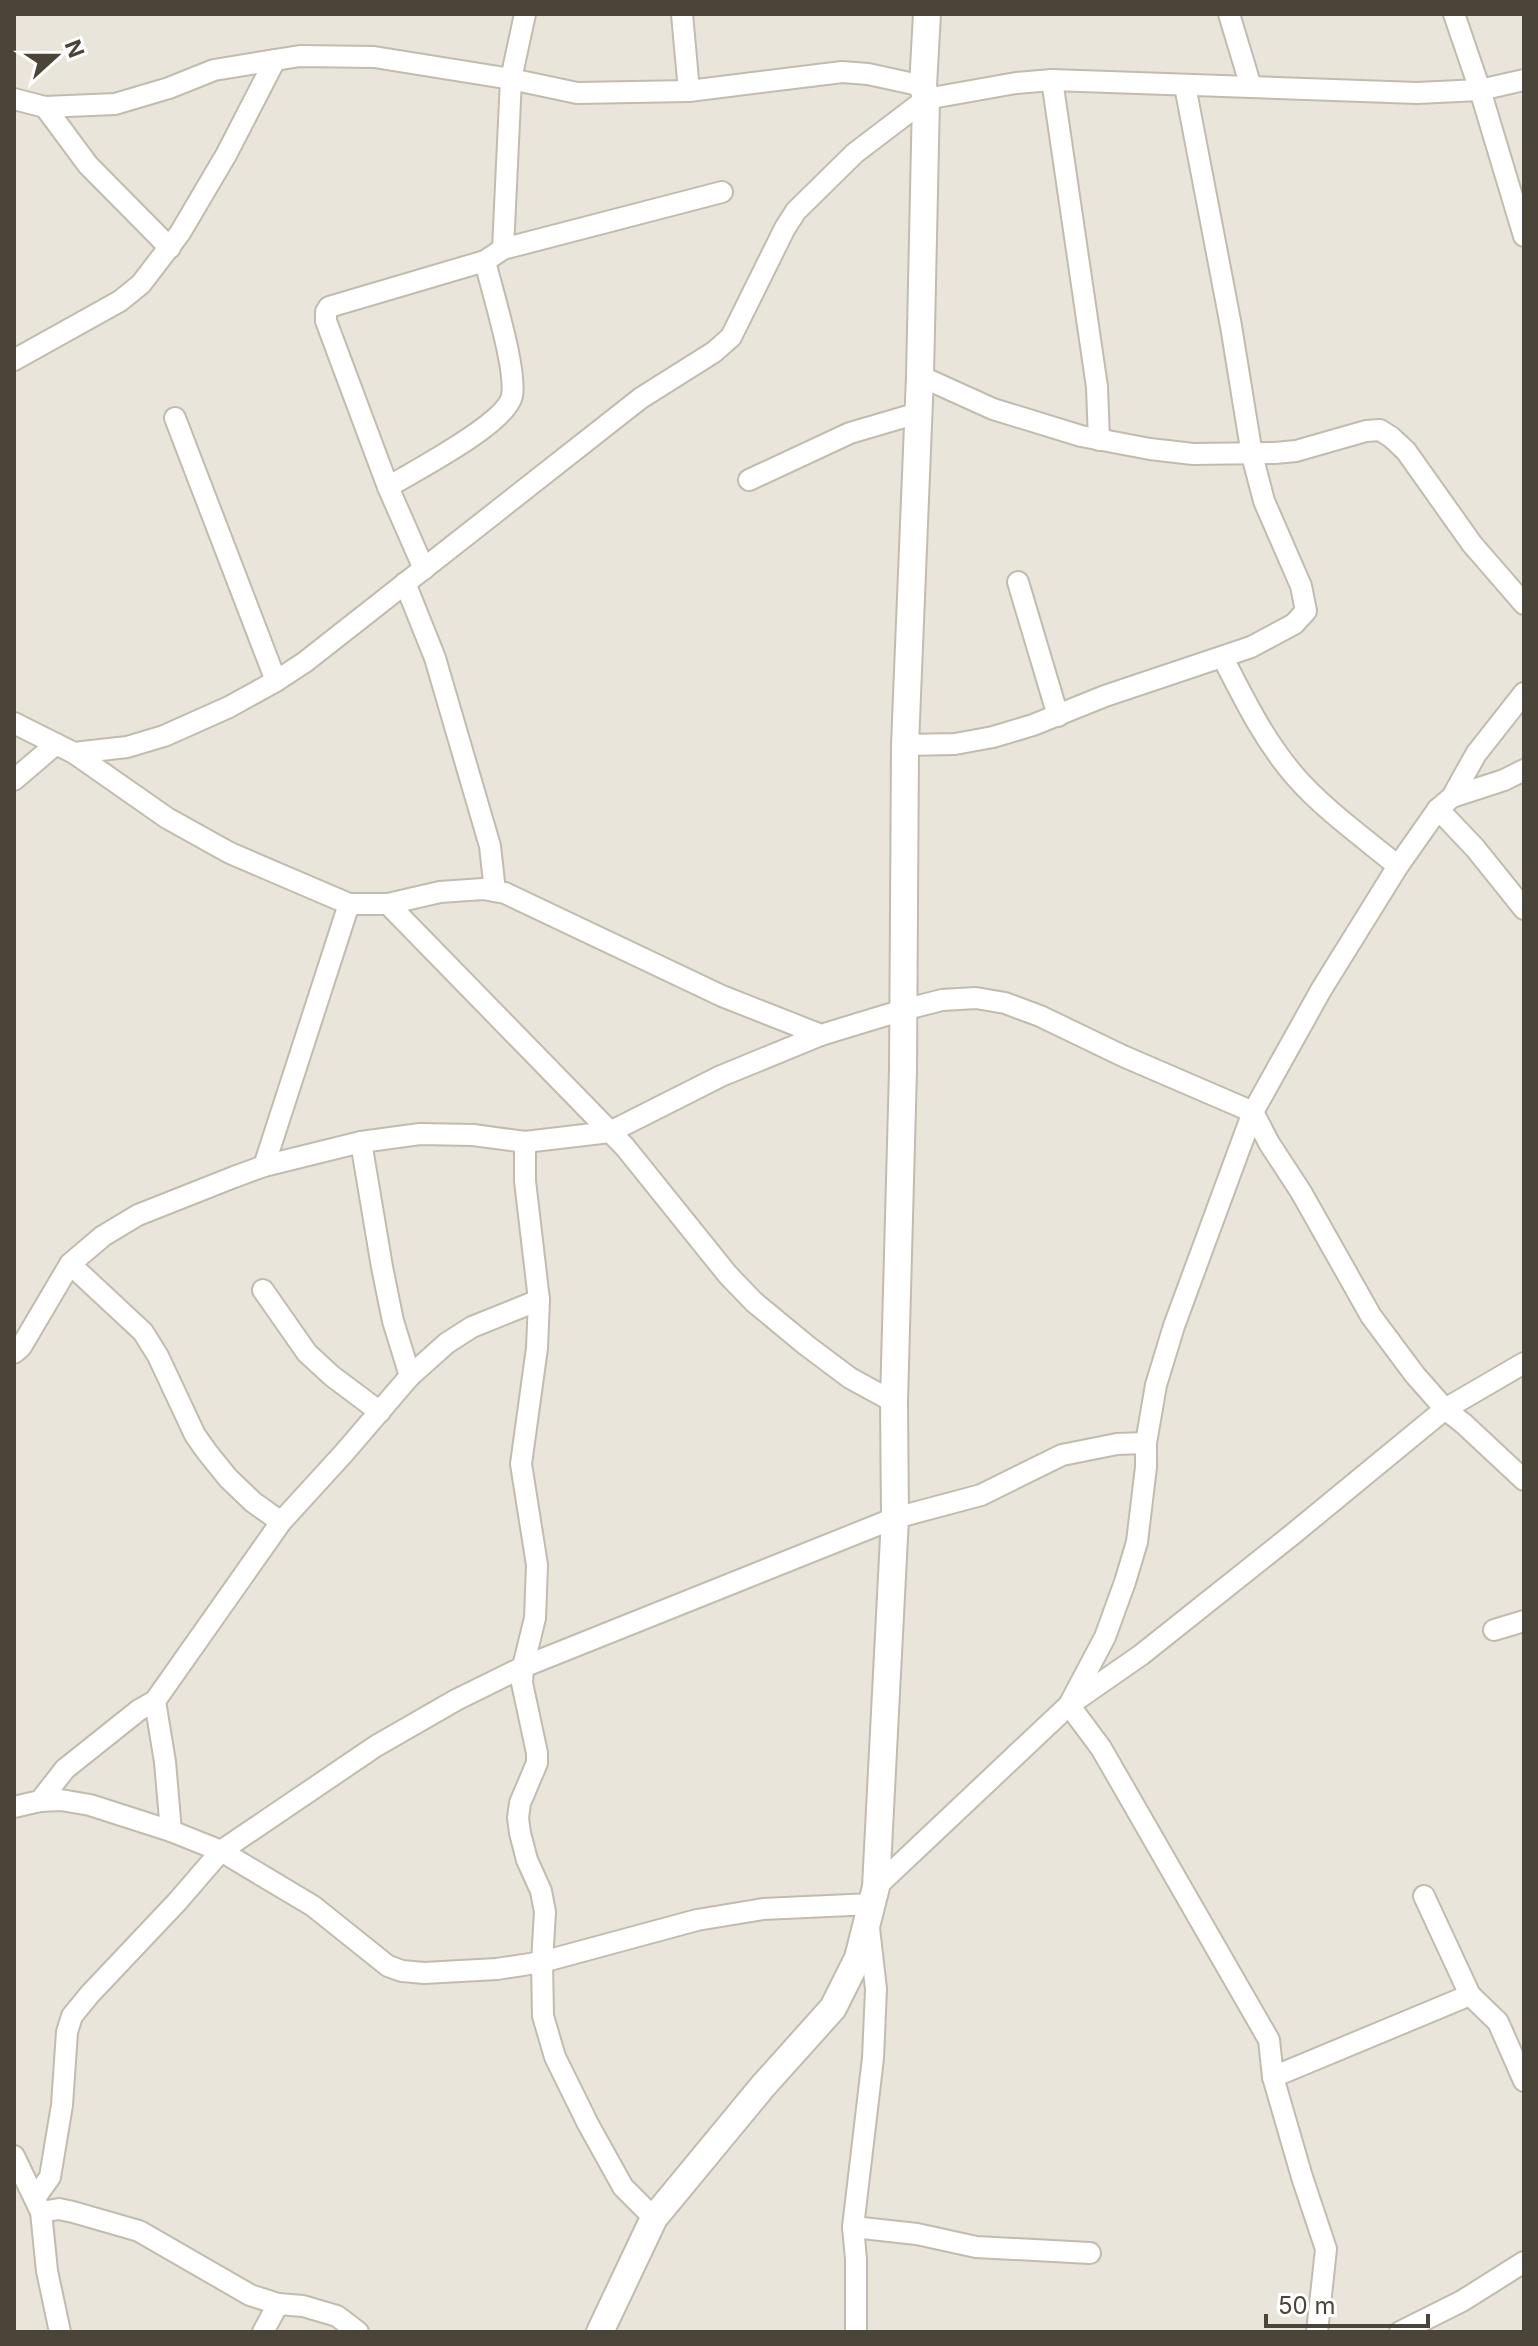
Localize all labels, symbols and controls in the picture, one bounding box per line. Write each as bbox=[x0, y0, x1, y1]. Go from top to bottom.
north arrow bbox=[16, 16, 96, 96]
text: N bbox=[60, 36, 90, 61]
scale bar bbox=[1266, 2278, 1428, 2328]
text: 50 m bbox=[1278, 2291, 1336, 2320]

